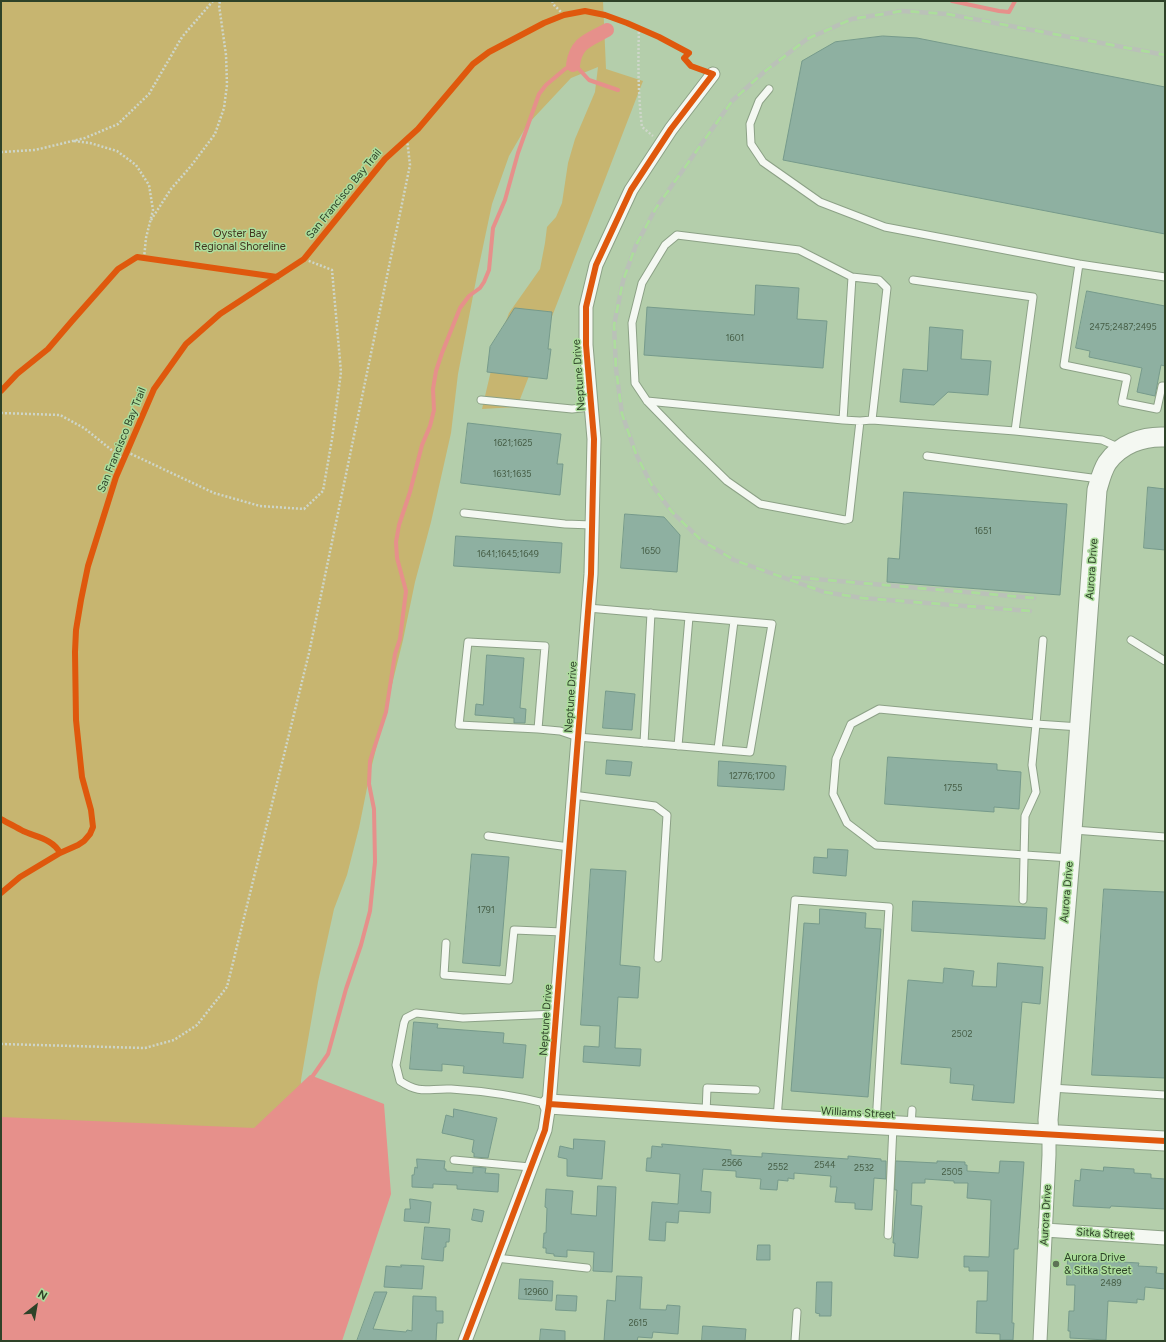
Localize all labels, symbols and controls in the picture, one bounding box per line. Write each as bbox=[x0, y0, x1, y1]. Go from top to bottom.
street label: San Francisco Bay Trail bbox=[304, 146, 384, 242]
park label: Oyster Bay Regional Shoreline bbox=[194, 227, 286, 253]
house number: 2475;2487;2495 bbox=[1089, 322, 1157, 332]
house number: 1601 bbox=[726, 333, 744, 343]
street label: Neptune Drive bbox=[570, 339, 588, 411]
street label: San Francisco Bay Trail bbox=[95, 386, 149, 494]
house number: 1621;1625 bbox=[494, 438, 532, 448]
house number: 1631;1635 bbox=[493, 469, 531, 479]
house number: 1651 bbox=[974, 526, 992, 536]
street label: Aurora Drive bbox=[1083, 538, 1101, 600]
house number: 1650 bbox=[641, 546, 661, 556]
house number: 1641;1645;1649 bbox=[477, 549, 539, 559]
street label: Neptune Drive bbox=[562, 661, 580, 733]
house number: 12776;1700 bbox=[729, 771, 775, 781]
house number: 1755 bbox=[944, 783, 962, 793]
street label: Aurora Drive bbox=[1058, 861, 1076, 923]
house number: 1791 bbox=[477, 905, 495, 915]
street label: Neptune Drive bbox=[537, 984, 555, 1056]
house number: 2502 bbox=[951, 1029, 973, 1039]
street label: Williams Street bbox=[821, 1104, 895, 1122]
house number: 2566 bbox=[722, 1158, 742, 1168]
house number: 2544 bbox=[814, 1160, 836, 1170]
house number: 2552 bbox=[768, 1162, 788, 1172]
house number: 2532 bbox=[854, 1163, 874, 1173]
house number: 2505 bbox=[941, 1167, 963, 1177]
street label: Aurora Drive bbox=[1038, 1184, 1054, 1246]
street label: Sitka Street bbox=[1076, 1225, 1134, 1243]
place label: Aurora Drive & Sitka Street bbox=[1064, 1251, 1132, 1277]
marker: Aurora Drive & Sitka Street bbox=[1051, 1259, 1061, 1269]
house number: 2489 bbox=[1100, 1278, 1122, 1288]
north arrow bbox=[16, 1286, 56, 1326]
house number: 12960 bbox=[524, 1287, 548, 1297]
text: N bbox=[35, 1288, 49, 1303]
house number: 2615 bbox=[628, 1318, 648, 1328]

